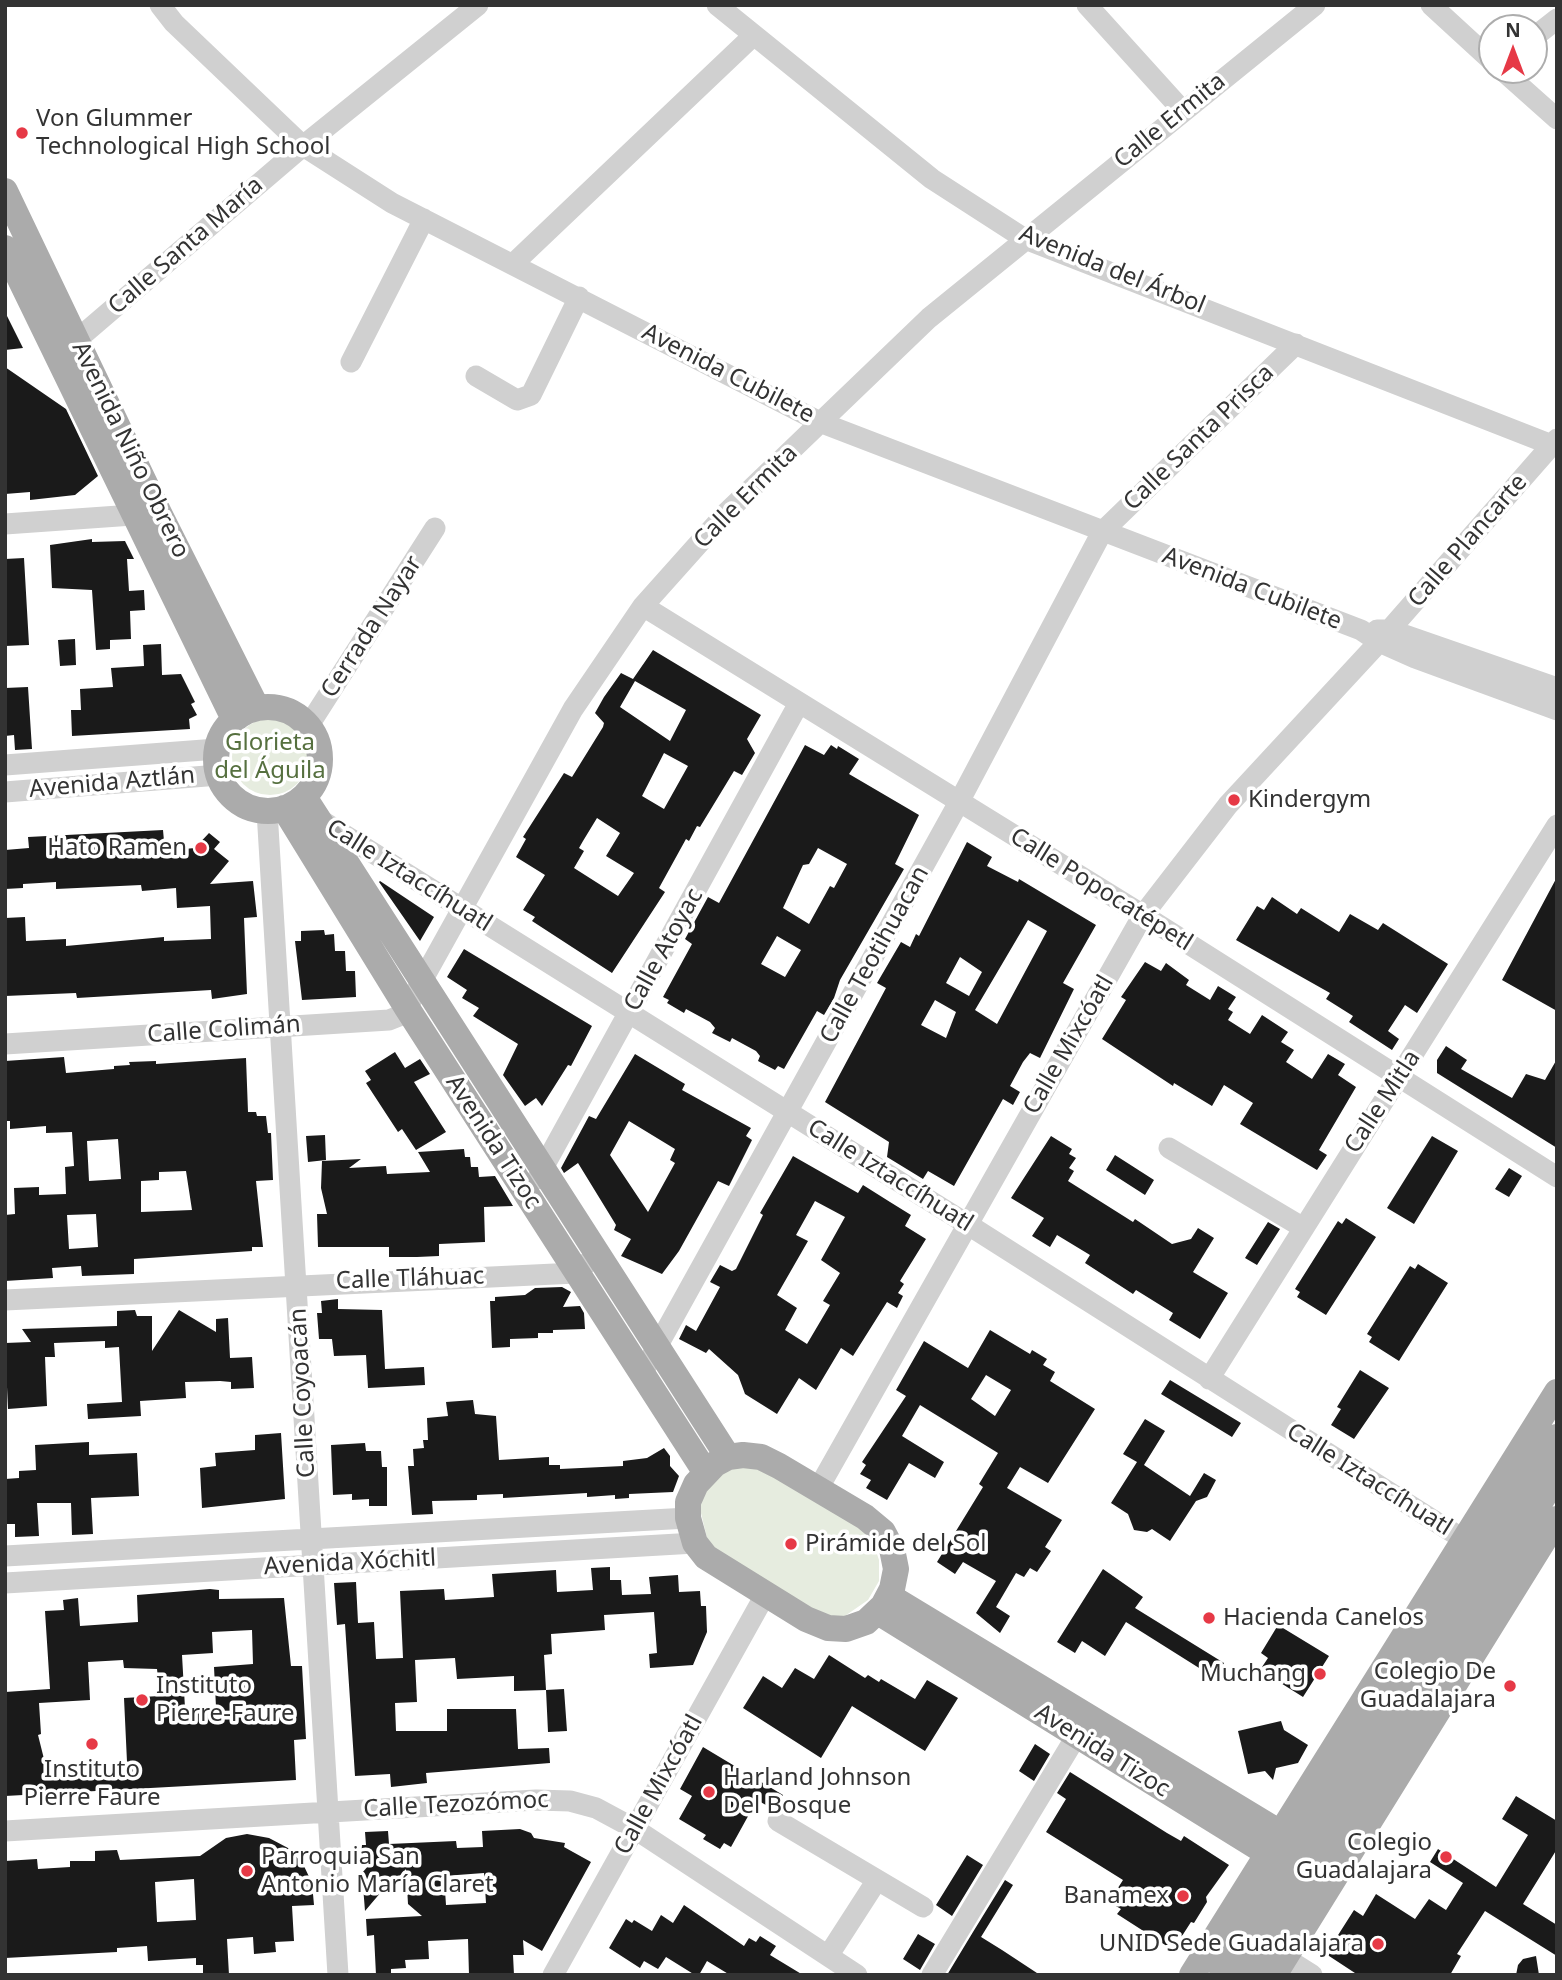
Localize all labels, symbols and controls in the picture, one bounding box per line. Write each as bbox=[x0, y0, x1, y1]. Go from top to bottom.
north arrow bbox=[1478, 14, 1548, 84]
text: N bbox=[1505, 17, 1521, 43]
street label: Calle Ermita bbox=[1109, 67, 1231, 175]
place label: Von Glummer Technological High School bbox=[36, 105, 331, 161]
marker: Von Glummer Technological High School bbox=[14, 125, 30, 141]
street label: Calle Santa María bbox=[103, 171, 269, 321]
street label: Avenida del Árbol bbox=[1015, 220, 1209, 320]
street label: Avenida Cubilete bbox=[637, 318, 819, 430]
street label: Avenida Niño Obrero bbox=[65, 337, 195, 563]
street label: Calle Santa Prisca bbox=[1118, 359, 1280, 517]
street label: Calle Ermita bbox=[688, 439, 804, 555]
street label: Calle Plancarte bbox=[1402, 469, 1534, 613]
street label: Avenida Cubilete bbox=[1158, 542, 1346, 636]
street label: Cerrada Nayar bbox=[315, 551, 429, 703]
park label: Glorieta del Águila bbox=[214, 729, 326, 785]
street label: Avenida Aztlán bbox=[28, 761, 196, 805]
place label: Kindergym bbox=[1248, 786, 1371, 814]
marker: Kindergym bbox=[1226, 792, 1242, 808]
street label: Calle Iztaccíhuatl bbox=[321, 814, 497, 938]
street label: Calle Popocatépetl bbox=[1005, 822, 1197, 958]
place label: Hato Ramen bbox=[47, 834, 187, 862]
marker: Hato Ramen bbox=[193, 840, 209, 856]
street label: Calle Teotihuacan bbox=[814, 861, 936, 1049]
street label: Calle Atoyac bbox=[618, 884, 710, 1016]
street label: Calle Mixcóatl bbox=[1018, 971, 1120, 1119]
street label: Calle Colimán bbox=[146, 1010, 302, 1050]
street label: Calle Mitla bbox=[1339, 1045, 1427, 1159]
street label: Avenida Tizoc bbox=[439, 1070, 547, 1214]
street label: Calle Iztaccíhuatl bbox=[802, 1114, 978, 1238]
street label: Calle Tláhuac bbox=[335, 1262, 485, 1296]
street label: Calle Coyoacán bbox=[284, 1307, 322, 1479]
street label: Calle Iztaccíhuatl bbox=[1281, 1418, 1457, 1542]
place label: Pirámide del Sol bbox=[805, 1530, 986, 1558]
marker: Pirámide del Sol bbox=[783, 1536, 799, 1552]
street label: Avenida Xóchitl bbox=[263, 1544, 437, 1582]
place label: Hacienda Canelos bbox=[1223, 1604, 1424, 1632]
marker: Hacienda Canelos bbox=[1201, 1610, 1217, 1626]
place label: Colegio De Guadalajara bbox=[1360, 1658, 1496, 1714]
place label: Muchang bbox=[1200, 1660, 1306, 1688]
marker: Muchang bbox=[1312, 1666, 1328, 1682]
place label: Instituto Pierre-Faure bbox=[156, 1672, 295, 1728]
marker: Colegio De Guadalajara bbox=[1502, 1678, 1518, 1694]
marker: Instituto Pierre-Faure bbox=[134, 1692, 150, 1708]
street label: Avenida Tizoc bbox=[1029, 1698, 1175, 1804]
street label: Calle Mixcóatl bbox=[609, 1710, 709, 1860]
marker: Instituto Pierre Faure bbox=[84, 1736, 100, 1752]
place label: Instituto Pierre Faure bbox=[23, 1756, 161, 1812]
place label: Harland Johnson Del Bosque bbox=[723, 1764, 911, 1820]
marker: Harland Johnson Del Bosque bbox=[701, 1784, 717, 1800]
street label: Calle Tezozómoc bbox=[363, 1786, 549, 1824]
place label: Colegio Guadalajara bbox=[1296, 1829, 1432, 1885]
place label: Parroquia San Antonio María Claret bbox=[261, 1843, 494, 1899]
marker: Colegio Guadalajara bbox=[1438, 1849, 1454, 1865]
marker: Parroquia San Antonio María Claret bbox=[239, 1863, 255, 1879]
place label: Banamex bbox=[1063, 1882, 1169, 1910]
marker: Banamex bbox=[1175, 1888, 1191, 1904]
place label: UNID Sede Guadalajara bbox=[1099, 1930, 1364, 1958]
marker: UNID Sede Guadalajara bbox=[1370, 1936, 1386, 1952]

